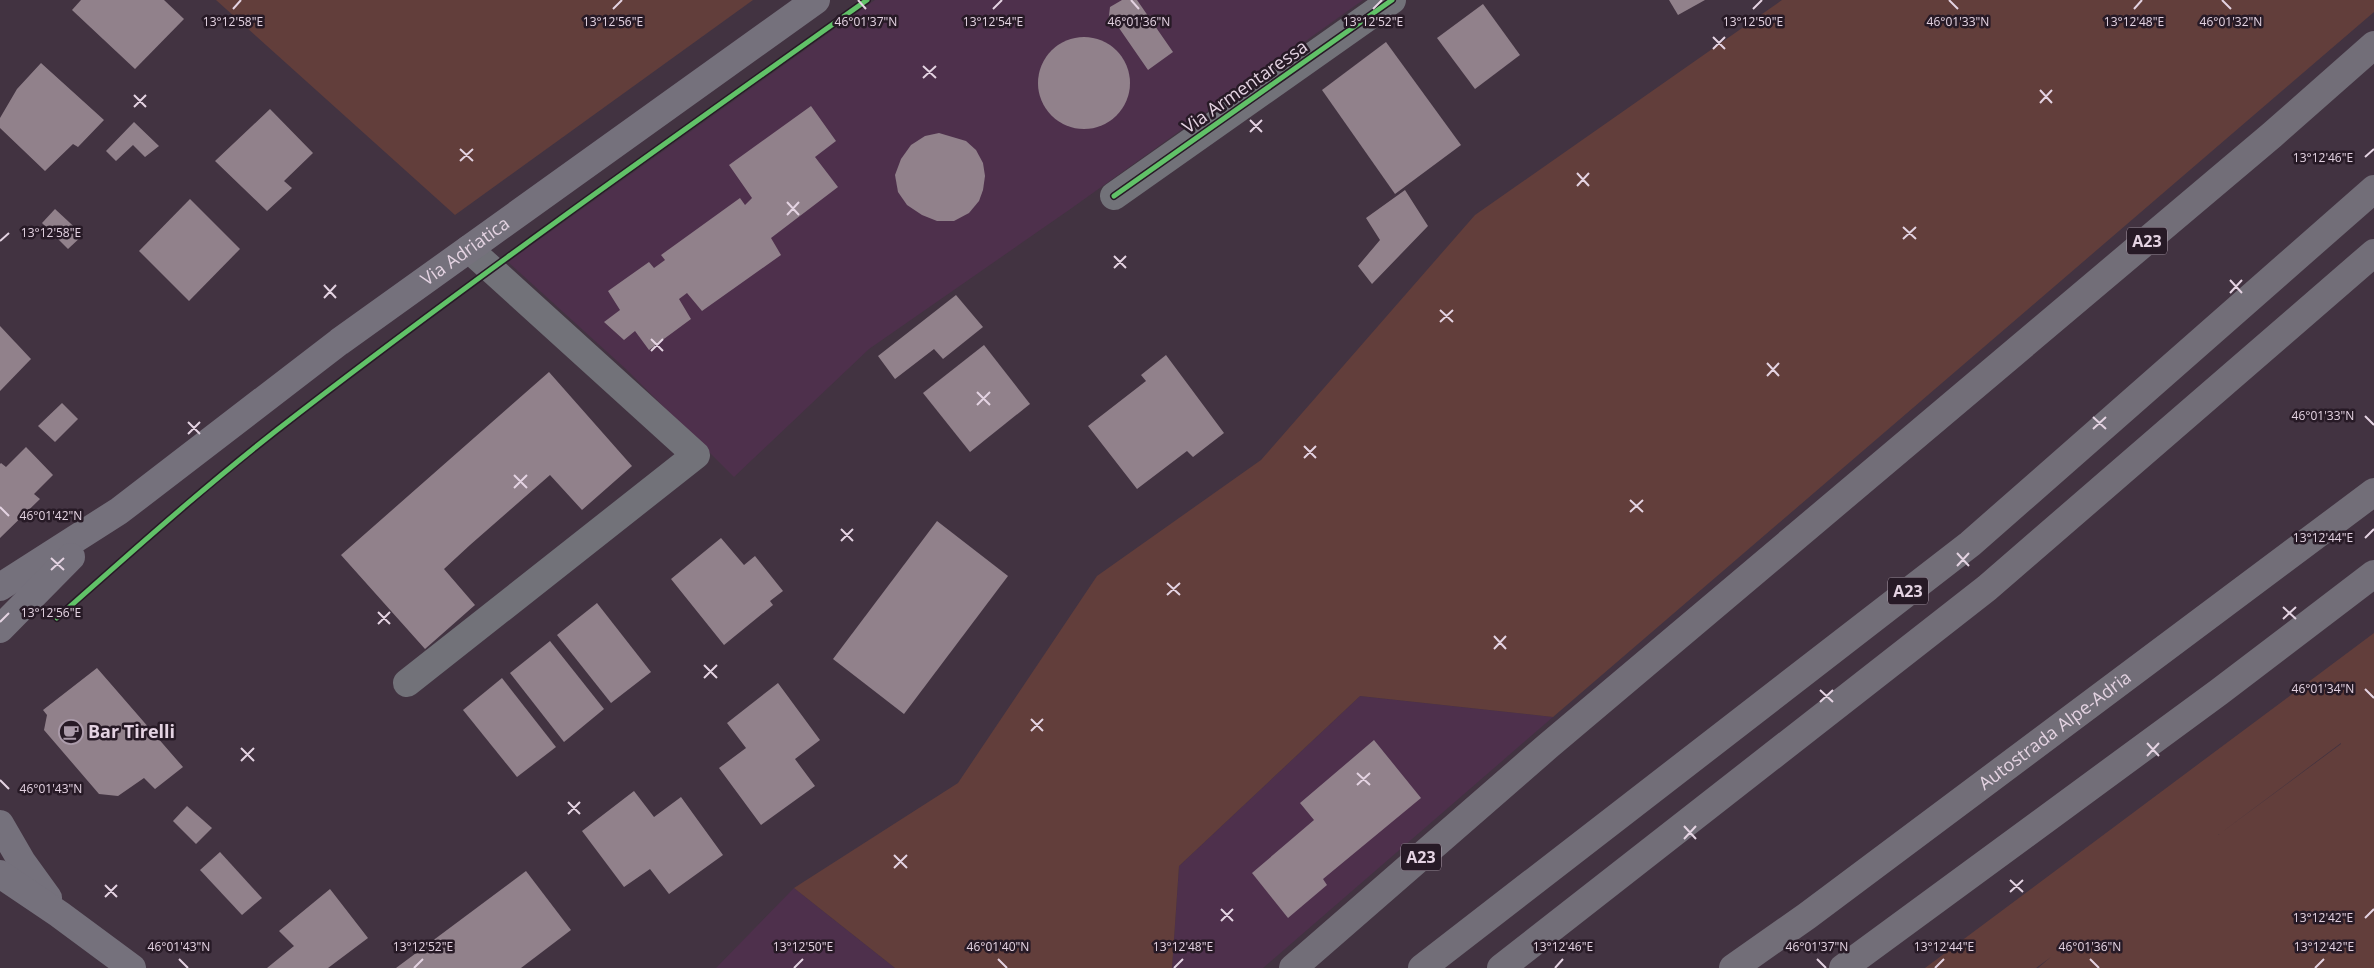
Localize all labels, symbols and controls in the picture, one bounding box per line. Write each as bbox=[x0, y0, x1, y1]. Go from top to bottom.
text: 13°12'58"E bbox=[203, 13, 263, 30]
text: 13°12'56"E bbox=[583, 13, 643, 30]
text: 46°01'37"N bbox=[835, 13, 897, 30]
text: 13°12'54"E bbox=[963, 13, 1023, 30]
text: 46°01'36"N bbox=[1108, 13, 1170, 30]
text: 13°12'52"E bbox=[1343, 13, 1403, 30]
text: 13°12'50"E bbox=[1723, 13, 1783, 30]
text: 46°01'33"N bbox=[1927, 13, 1989, 30]
text: 13°12'48"E bbox=[2104, 13, 2164, 30]
text: 46°01'32"N bbox=[2200, 13, 2262, 30]
street label: Via Armentaressa bbox=[1177, 34, 1312, 138]
text: 13°12'46"E bbox=[2293, 149, 2353, 166]
street label: Via Adriatica bbox=[415, 211, 514, 291]
text: 13°12'58"E bbox=[21, 224, 81, 241]
road number: A23 bbox=[2127, 228, 2167, 255]
text: 46°01'33"N bbox=[2292, 407, 2354, 424]
text: 46°01'42"N bbox=[20, 507, 82, 524]
text: 13°12'44"E bbox=[2293, 529, 2353, 546]
road number: A23 bbox=[1888, 578, 1928, 604]
text: 13°12'56"E bbox=[21, 604, 81, 621]
street label: Autostrada Alpe-Adria bbox=[1973, 665, 2136, 795]
text: 46°01'34"N bbox=[2292, 680, 2354, 697]
cafe icon: Bar Tirelli bbox=[58, 719, 84, 745]
place label: Bar Tirelli bbox=[88, 719, 175, 743]
text: 46°01'43"N bbox=[20, 780, 82, 797]
road number: A23 bbox=[1401, 844, 1441, 870]
text: 13°12'42"E bbox=[2293, 909, 2353, 926]
text: 46°01'43"N bbox=[148, 938, 210, 955]
text: 13°12'52"E bbox=[393, 938, 453, 955]
text: 13°12'50"E bbox=[773, 938, 833, 955]
text: 46°01'40"N bbox=[967, 938, 1029, 955]
text: 13°12'48"E bbox=[1153, 938, 1213, 955]
text: 13°12'46"E bbox=[1533, 938, 1593, 955]
text: 46°01'37"N bbox=[1786, 938, 1848, 955]
text: 13°12'44"E bbox=[1914, 938, 1974, 955]
text: 46°01'36"N bbox=[2059, 938, 2121, 955]
text: 13°12'42"E bbox=[2294, 938, 2354, 955]

